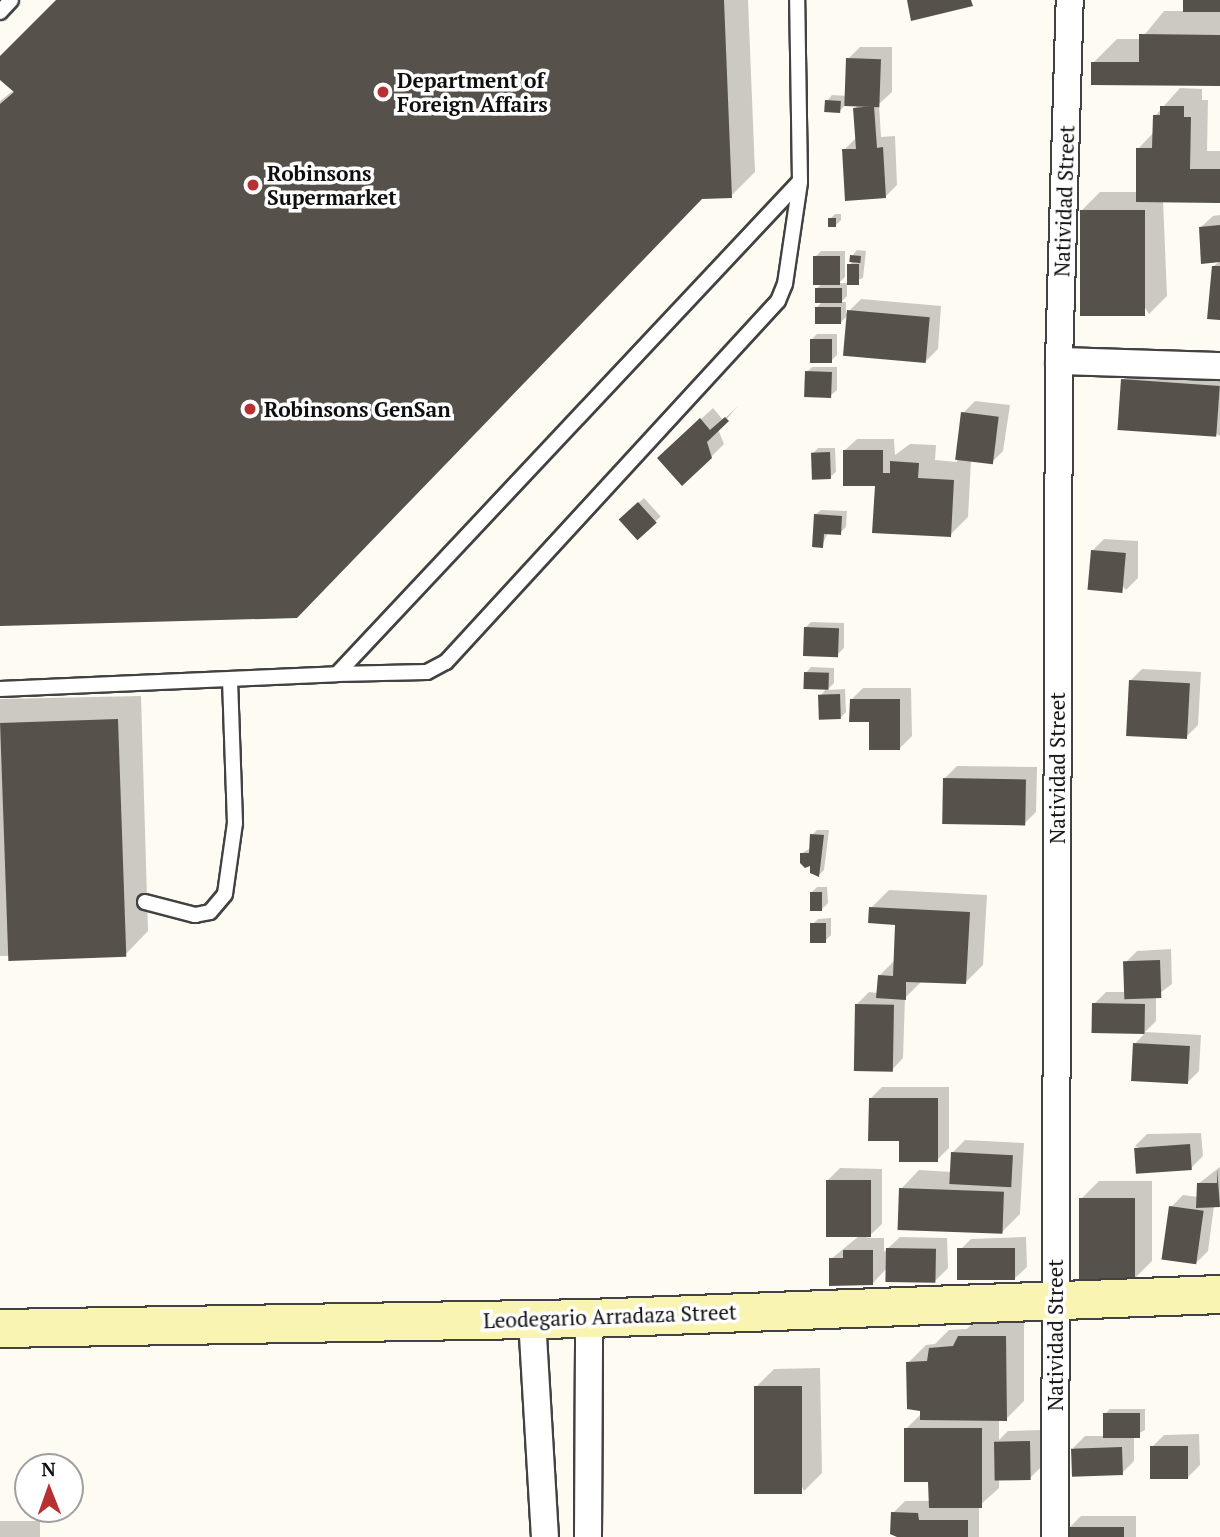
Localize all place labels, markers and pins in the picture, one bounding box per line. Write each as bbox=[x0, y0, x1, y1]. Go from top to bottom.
place label: Department of Foreign Affairs bbox=[397, 67, 548, 117]
marker: Department of Foreign Affairs bbox=[375, 84, 391, 100]
place label: Robinsons Supermarket bbox=[267, 160, 397, 210]
marker: Robinsons Supermarket bbox=[245, 177, 261, 193]
place label: Robinsons GenSan bbox=[264, 396, 451, 422]
marker: Robinsons GenSan bbox=[242, 401, 258, 417]

